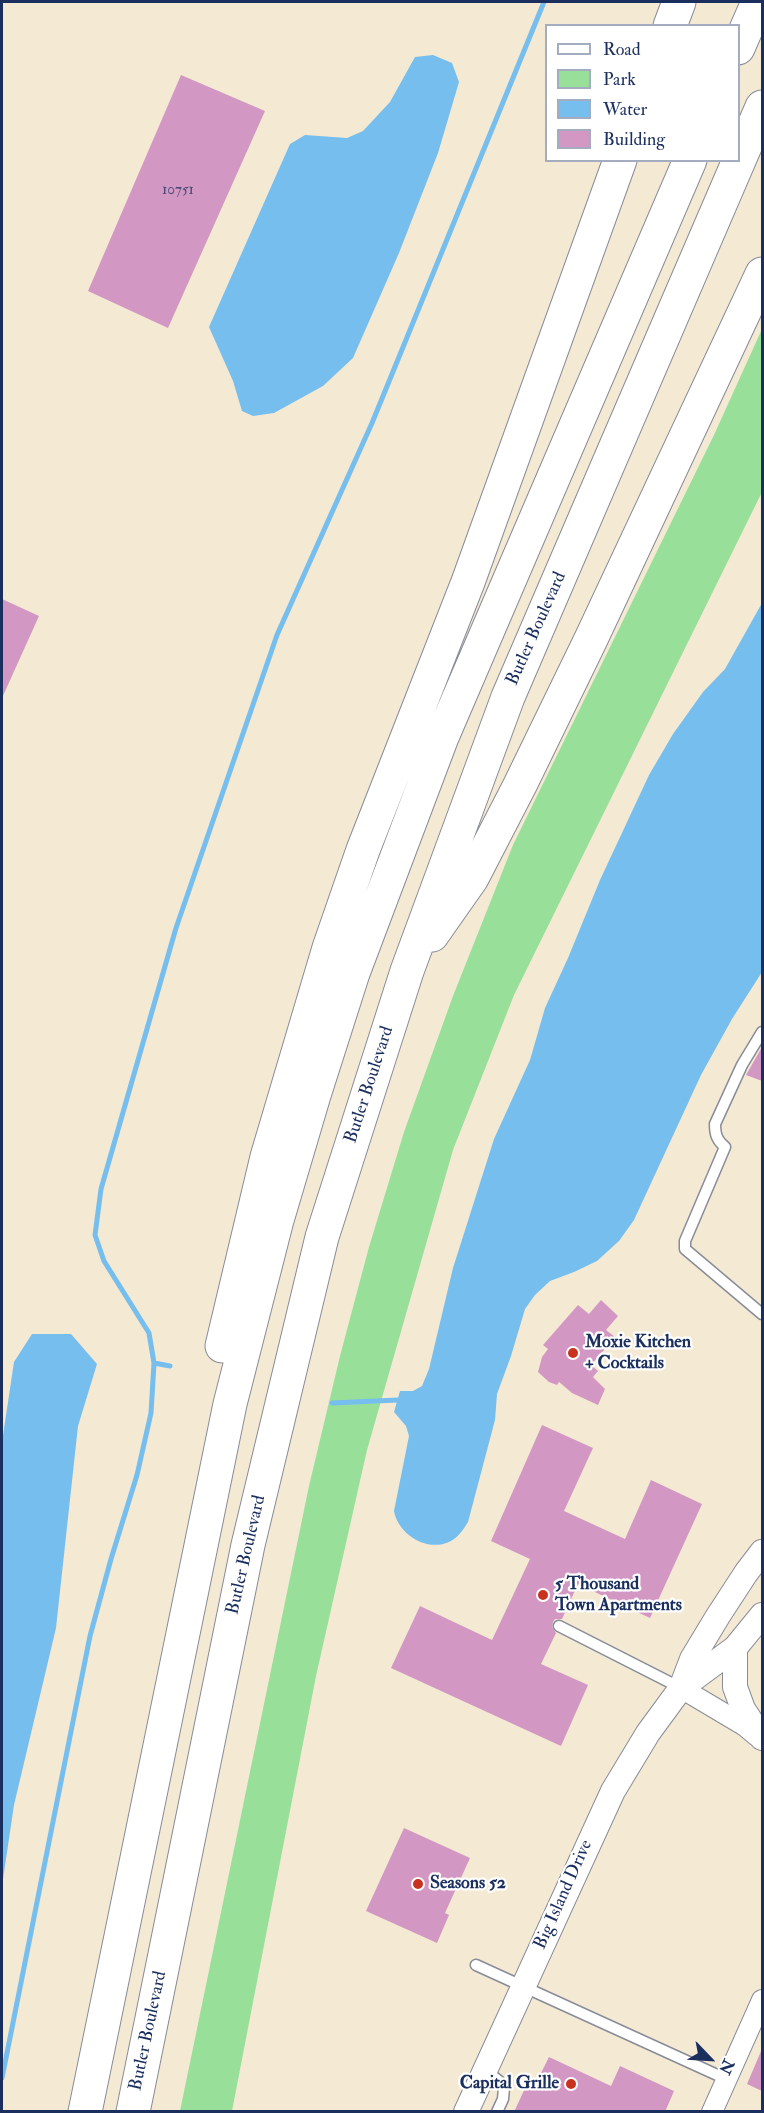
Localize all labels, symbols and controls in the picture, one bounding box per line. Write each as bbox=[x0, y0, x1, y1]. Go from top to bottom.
legend bbox=[545, 24, 740, 162]
text: Road bbox=[603, 38, 641, 61]
text: Park bbox=[603, 68, 636, 91]
text: Water bbox=[603, 98, 647, 121]
text: Building bbox=[603, 128, 665, 151]
house number: 10751 bbox=[162, 182, 194, 200]
street label: Butler Boulevard bbox=[502, 569, 572, 689]
street label: Butler Boulevard bbox=[341, 1024, 399, 1146]
place label: Moxie Kitchen + Cocktails bbox=[585, 1332, 691, 1374]
marker: Moxie Kitchen + Cocktails bbox=[566, 1346, 580, 1360]
street label: Butler Boulevard bbox=[223, 1493, 271, 1617]
place label: 5 Thousand Town Apartments bbox=[555, 1574, 682, 1616]
marker: 5 Thousand Town Apartments bbox=[536, 1588, 550, 1602]
street label: Big Island Drive bbox=[530, 1837, 598, 1953]
place label: Seasons 52 bbox=[430, 1873, 506, 1895]
marker: Seasons 52 bbox=[411, 1877, 425, 1891]
street label: Butler Boulevard bbox=[126, 1969, 172, 2093]
north arrow bbox=[680, 2029, 740, 2089]
text: N bbox=[714, 2056, 738, 2077]
place label: Capital Grille bbox=[460, 2073, 559, 2095]
marker: Capital Grille bbox=[564, 2077, 578, 2091]

